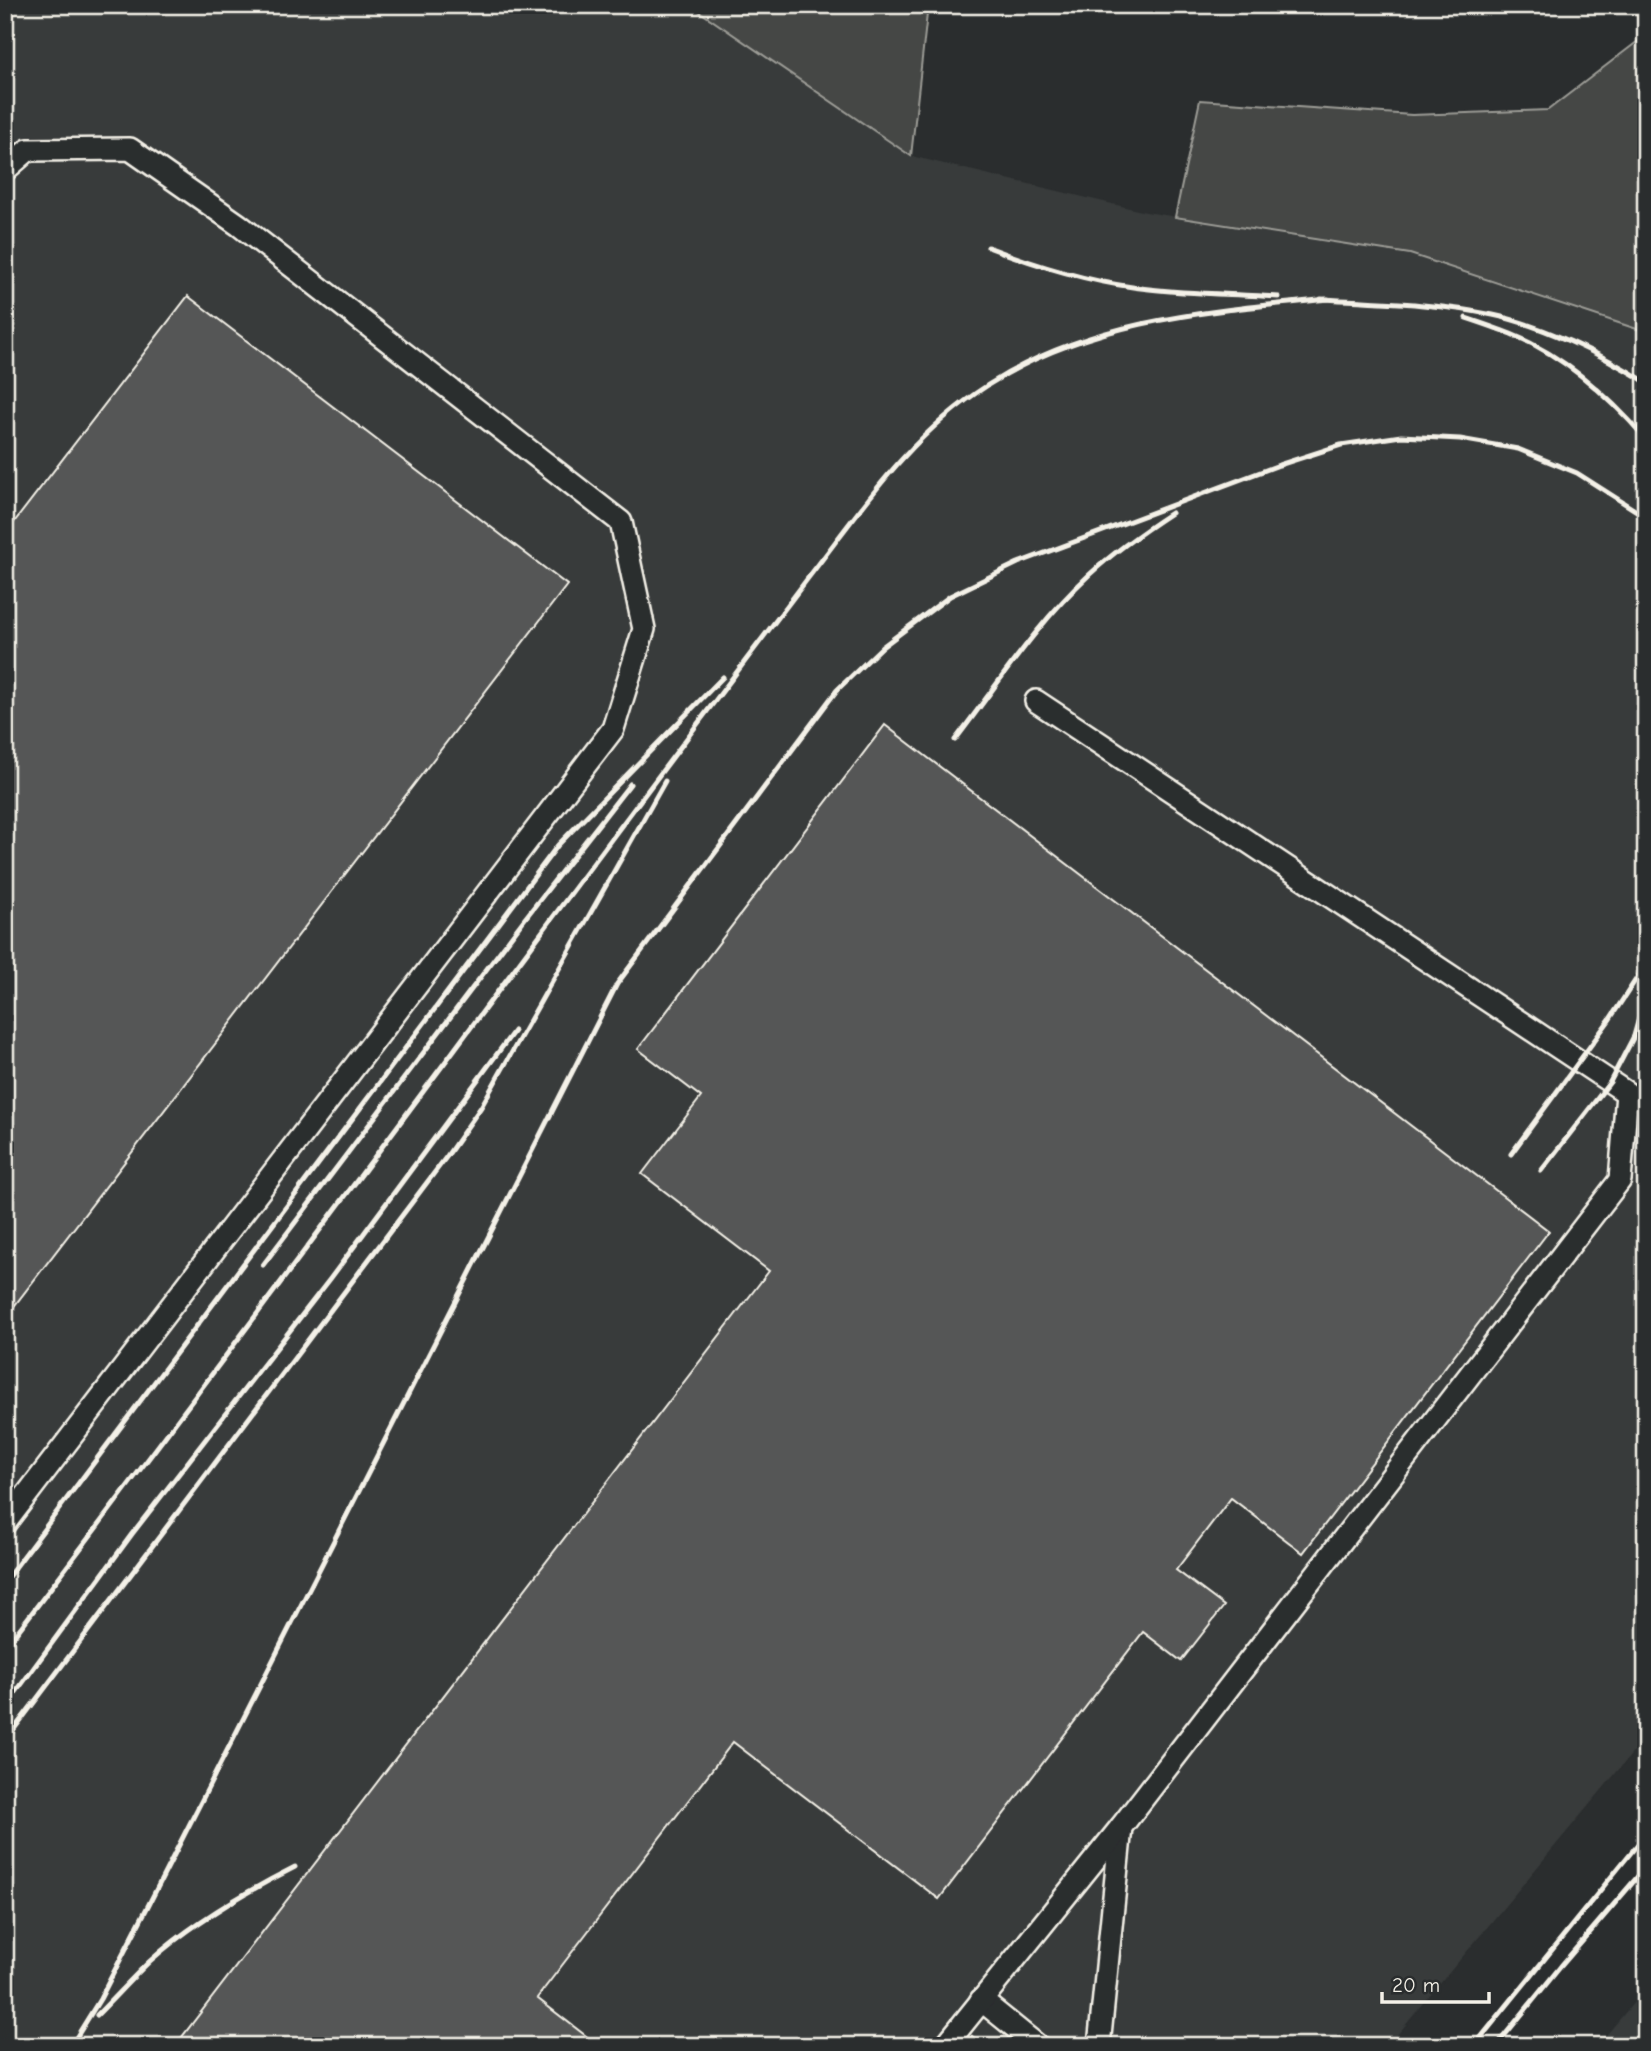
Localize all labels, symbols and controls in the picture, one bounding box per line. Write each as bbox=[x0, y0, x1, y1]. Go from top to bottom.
scale bar bbox=[1382, 1960, 1488, 2004]
text: 20 m bbox=[1392, 1973, 1440, 1997]

